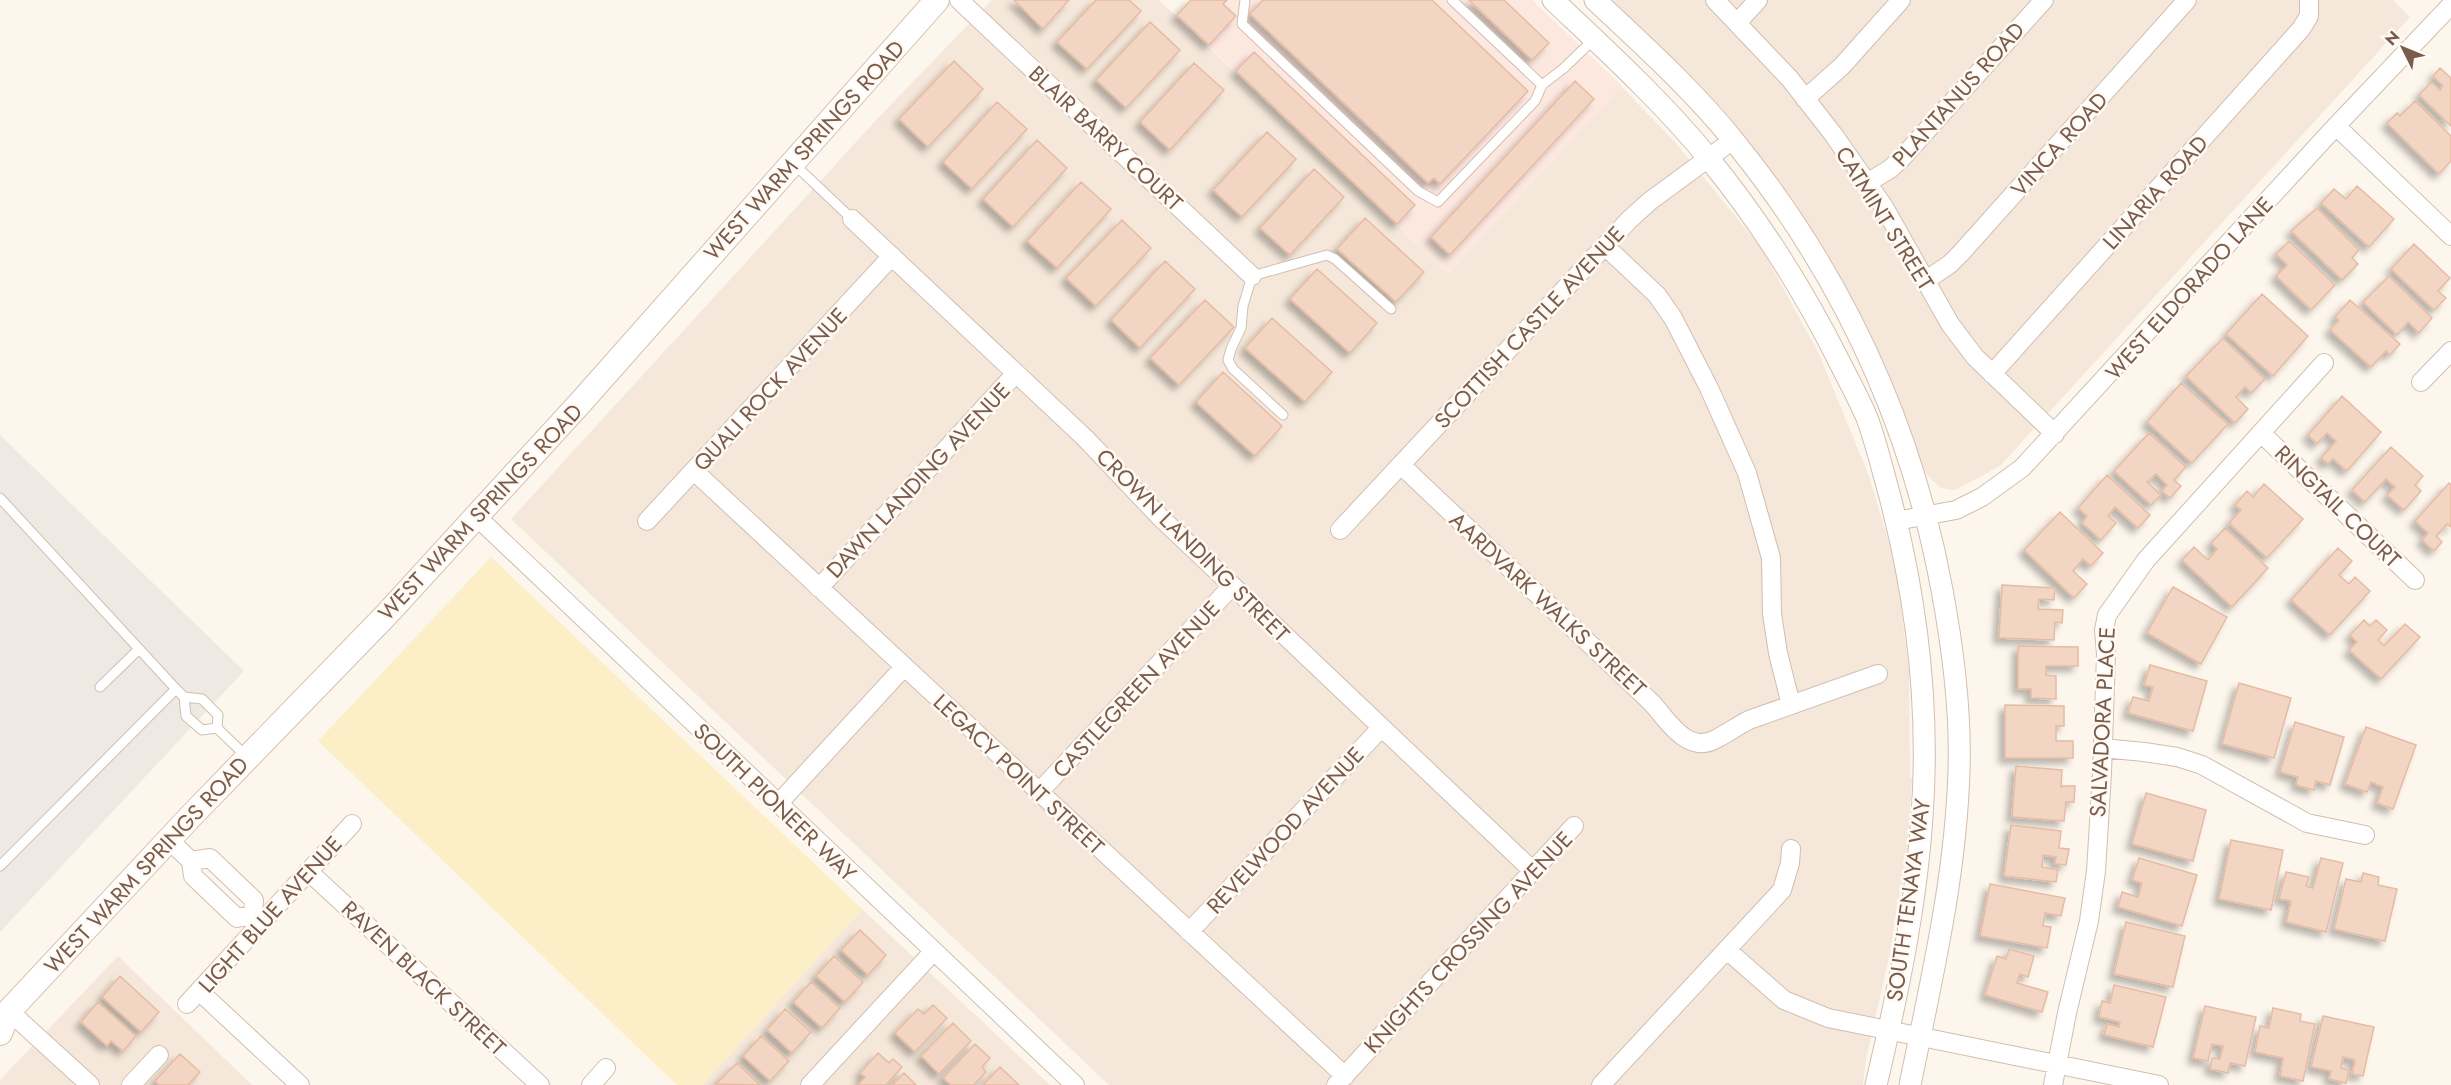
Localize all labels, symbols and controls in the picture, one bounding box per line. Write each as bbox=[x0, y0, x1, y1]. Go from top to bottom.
street label: PLANTANUS ROAD bbox=[1884, 15, 2032, 173]
north arrow bbox=[2373, 18, 2433, 78]
text: N bbox=[2380, 26, 2405, 51]
street label: WEST WARM SPRINGS ROAD bbox=[696, 33, 912, 267]
street label: BLAIR BARRY COURT bbox=[1022, 58, 1191, 219]
street label: VINCA ROAD bbox=[2003, 84, 2115, 204]
street label: LINARIA ROAD bbox=[2095, 128, 2215, 256]
street label: CATMINT STREET bbox=[1828, 140, 1942, 297]
street label: WEST ELDORADO LANE bbox=[2098, 189, 2280, 387]
street label: SCOTTISH CASTLE AVENUE bbox=[1426, 219, 1632, 435]
street label: QUALI ROCK AVENUE bbox=[686, 300, 854, 478]
street label: DAWN LANDING AVENUE bbox=[819, 375, 1017, 585]
street label: WEST WARM SPRINGS ROAD bbox=[371, 396, 589, 628]
street label: RINGTAIL COURT bbox=[2268, 437, 2409, 575]
street label: CROWN LANDING STREET bbox=[1089, 441, 1297, 649]
street label: AARDVARK WALKS STREET bbox=[1443, 504, 1654, 704]
street label: CASTLEGREEN AVENUE bbox=[1045, 593, 1227, 785]
street label: SALVADORA PLACE bbox=[2081, 626, 2123, 818]
street label: LEGACY POINT STREET bbox=[926, 686, 1112, 862]
street label: SOUTH PIONEER WAY bbox=[686, 716, 864, 889]
street label: REVELWOOD AVENUE bbox=[1199, 739, 1371, 921]
street label: WEST WARM SPRINGS ROAD bbox=[37, 749, 255, 981]
street label: SOUTH TENAYA WAY bbox=[1878, 796, 1938, 1003]
street label: KNIGHTS CROSSING AVENUE bbox=[1356, 824, 1580, 1060]
street label: LIGHT BLUE AVENUE bbox=[191, 828, 349, 1000]
street label: RAVEN BLACK STREET bbox=[335, 893, 514, 1063]

